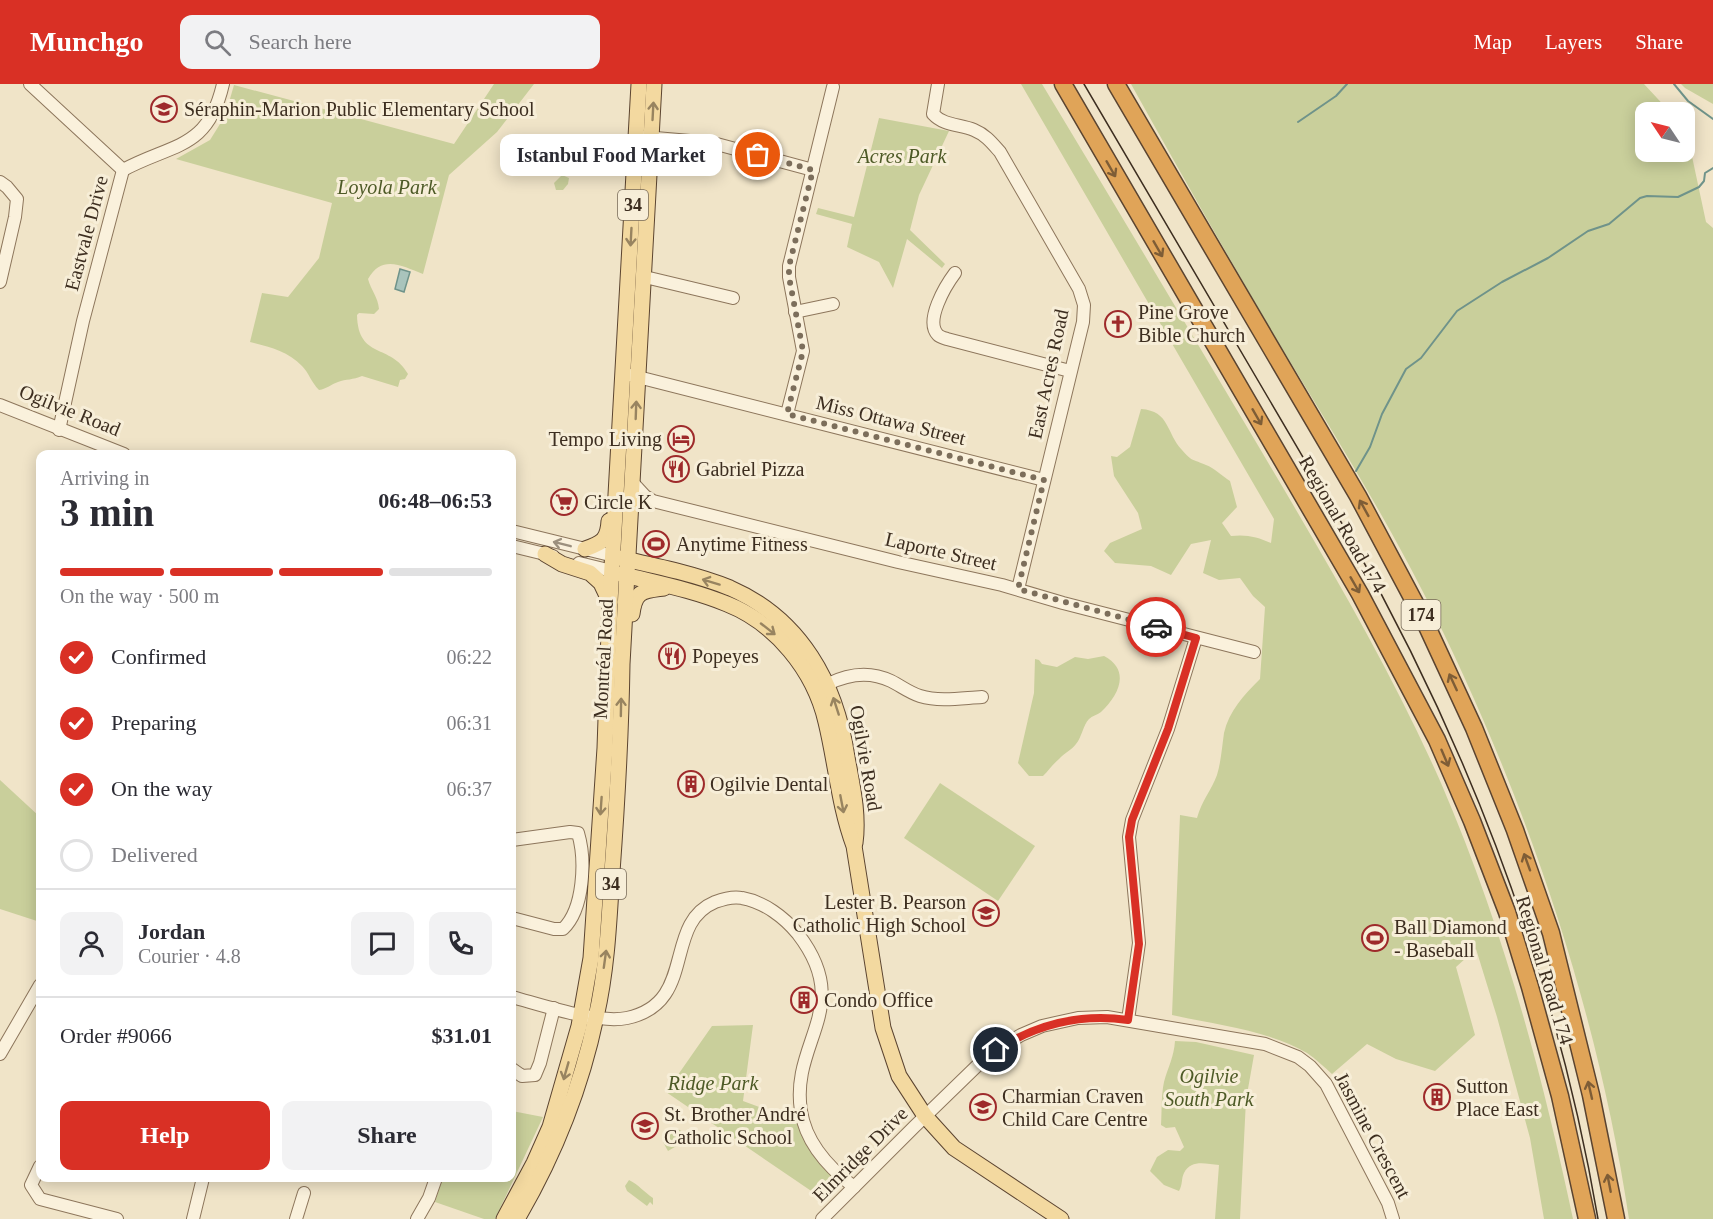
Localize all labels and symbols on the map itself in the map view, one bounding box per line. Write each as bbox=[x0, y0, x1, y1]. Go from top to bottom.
school or university icon: Séraphin-Marion Public Elementary School bbox=[149, 94, 179, 124]
place label: Séraphin-Marion Public Elementary School bbox=[184, 98, 535, 121]
one-way arrow bbox=[647, 101, 658, 121]
north arrow bbox=[1635, 102, 1695, 162]
pin bbox=[732, 129, 783, 180]
callout: Istanbul Food Market bbox=[500, 134, 722, 176]
park label: Acres Park bbox=[856, 145, 947, 167]
one-way arrow bbox=[1106, 160, 1118, 177]
street label: Eastvale Drive bbox=[60, 173, 112, 293]
park label: Loyola Park bbox=[336, 176, 438, 199]
road number: 34 bbox=[618, 190, 648, 220]
one-way arrow bbox=[626, 227, 637, 247]
one-way arrow bbox=[1153, 240, 1165, 257]
place label: Pine Grove Bible Church bbox=[1138, 301, 1245, 346]
street label: East Acres Road bbox=[1023, 307, 1073, 441]
church icon: Pine Grove Bible Church bbox=[1103, 309, 1133, 339]
street label: Ogilvie Road bbox=[16, 380, 124, 441]
street label: Miss Ottawa Street bbox=[814, 391, 968, 449]
one-way arrow bbox=[631, 400, 642, 420]
one-way arrow bbox=[1251, 408, 1263, 425]
hotel icon: Tempo Living bbox=[666, 424, 696, 454]
place label: Tempo Living bbox=[548, 428, 662, 451]
street label: Regional Road 174 bbox=[1294, 452, 1391, 597]
restaurant icon: Gabriel Pizza bbox=[661, 454, 691, 484]
place label: Gabriel Pizza bbox=[696, 458, 804, 480]
supermarket icon: Circle K bbox=[549, 487, 579, 517]
place label: Circle K bbox=[584, 491, 653, 513]
one-way arrow bbox=[1358, 500, 1370, 517]
street label: Laporte Street bbox=[883, 527, 999, 576]
sports icon: Anytime Fitness bbox=[641, 529, 671, 559]
place label: Anytime Fitness bbox=[676, 533, 808, 556]
one-way arrow bbox=[552, 537, 571, 549]
one-way arrow bbox=[702, 576, 721, 587]
one-way arrow bbox=[1350, 576, 1362, 593]
courier bbox=[1126, 597, 1186, 657]
street label: Montréal Road bbox=[589, 598, 617, 720]
road number: 174 bbox=[1402, 600, 1440, 630]
one-way arrow bbox=[760, 623, 776, 636]
restaurant icon: Popeyes bbox=[657, 641, 687, 671]
place label: Popeyes bbox=[692, 645, 759, 668]
one-way arrow bbox=[1447, 673, 1458, 691]
one-way arrow bbox=[616, 697, 627, 717]
one-way arrow bbox=[830, 697, 841, 716]
street label: Ogilvie Road bbox=[845, 703, 886, 813]
one-way arrow bbox=[1440, 749, 1451, 767]
building icon: Ogilvie Dental bbox=[676, 769, 706, 799]
place label: Ogilvie Dental bbox=[710, 773, 829, 796]
one-way arrow bbox=[837, 794, 848, 813]
one-way arrow bbox=[596, 795, 607, 815]
one-way arrow bbox=[1520, 853, 1531, 872]
road number: 34 bbox=[596, 869, 626, 899]
place label: Lester B. Pearson Catholic High School bbox=[793, 891, 966, 937]
street label: Regional Road 174 bbox=[1511, 893, 1578, 1047]
school or university icon: Lester B. Pearson Catholic High School bbox=[971, 898, 1001, 928]
place label: Ball Diamond - Baseball bbox=[1394, 916, 1507, 961]
sports icon: Ball Diamond - Baseball bbox=[1360, 923, 1390, 953]
one-way arrow bbox=[600, 950, 611, 970]
building icon: Condo Office bbox=[789, 985, 819, 1015]
place label: Condo Office bbox=[824, 989, 933, 1011]
pin bbox=[970, 1024, 1021, 1075]
one-way arrow bbox=[560, 1061, 571, 1080]
park label: Ogilvie South Park bbox=[1164, 1065, 1255, 1110]
street label: Jasmine Crescent bbox=[1331, 1068, 1416, 1202]
park label: Ridge Park bbox=[667, 1072, 759, 1095]
place label: Sutton Place East bbox=[1456, 1075, 1539, 1120]
one-way arrow bbox=[1583, 1081, 1595, 1100]
building icon: Sutton Place East bbox=[1422, 1082, 1452, 1112]
place label: Charmian Craven Child Care Centre bbox=[1002, 1085, 1148, 1130]
school or university icon: Charmian Craven Child Care Centre bbox=[968, 1092, 998, 1122]
street label: Elmridge Drive bbox=[808, 1102, 913, 1207]
place label: St. Brother André Catholic School bbox=[664, 1103, 806, 1148]
school or university icon: St. Brother André Catholic School bbox=[630, 1111, 660, 1141]
one-way arrow bbox=[1603, 1174, 1614, 1193]

